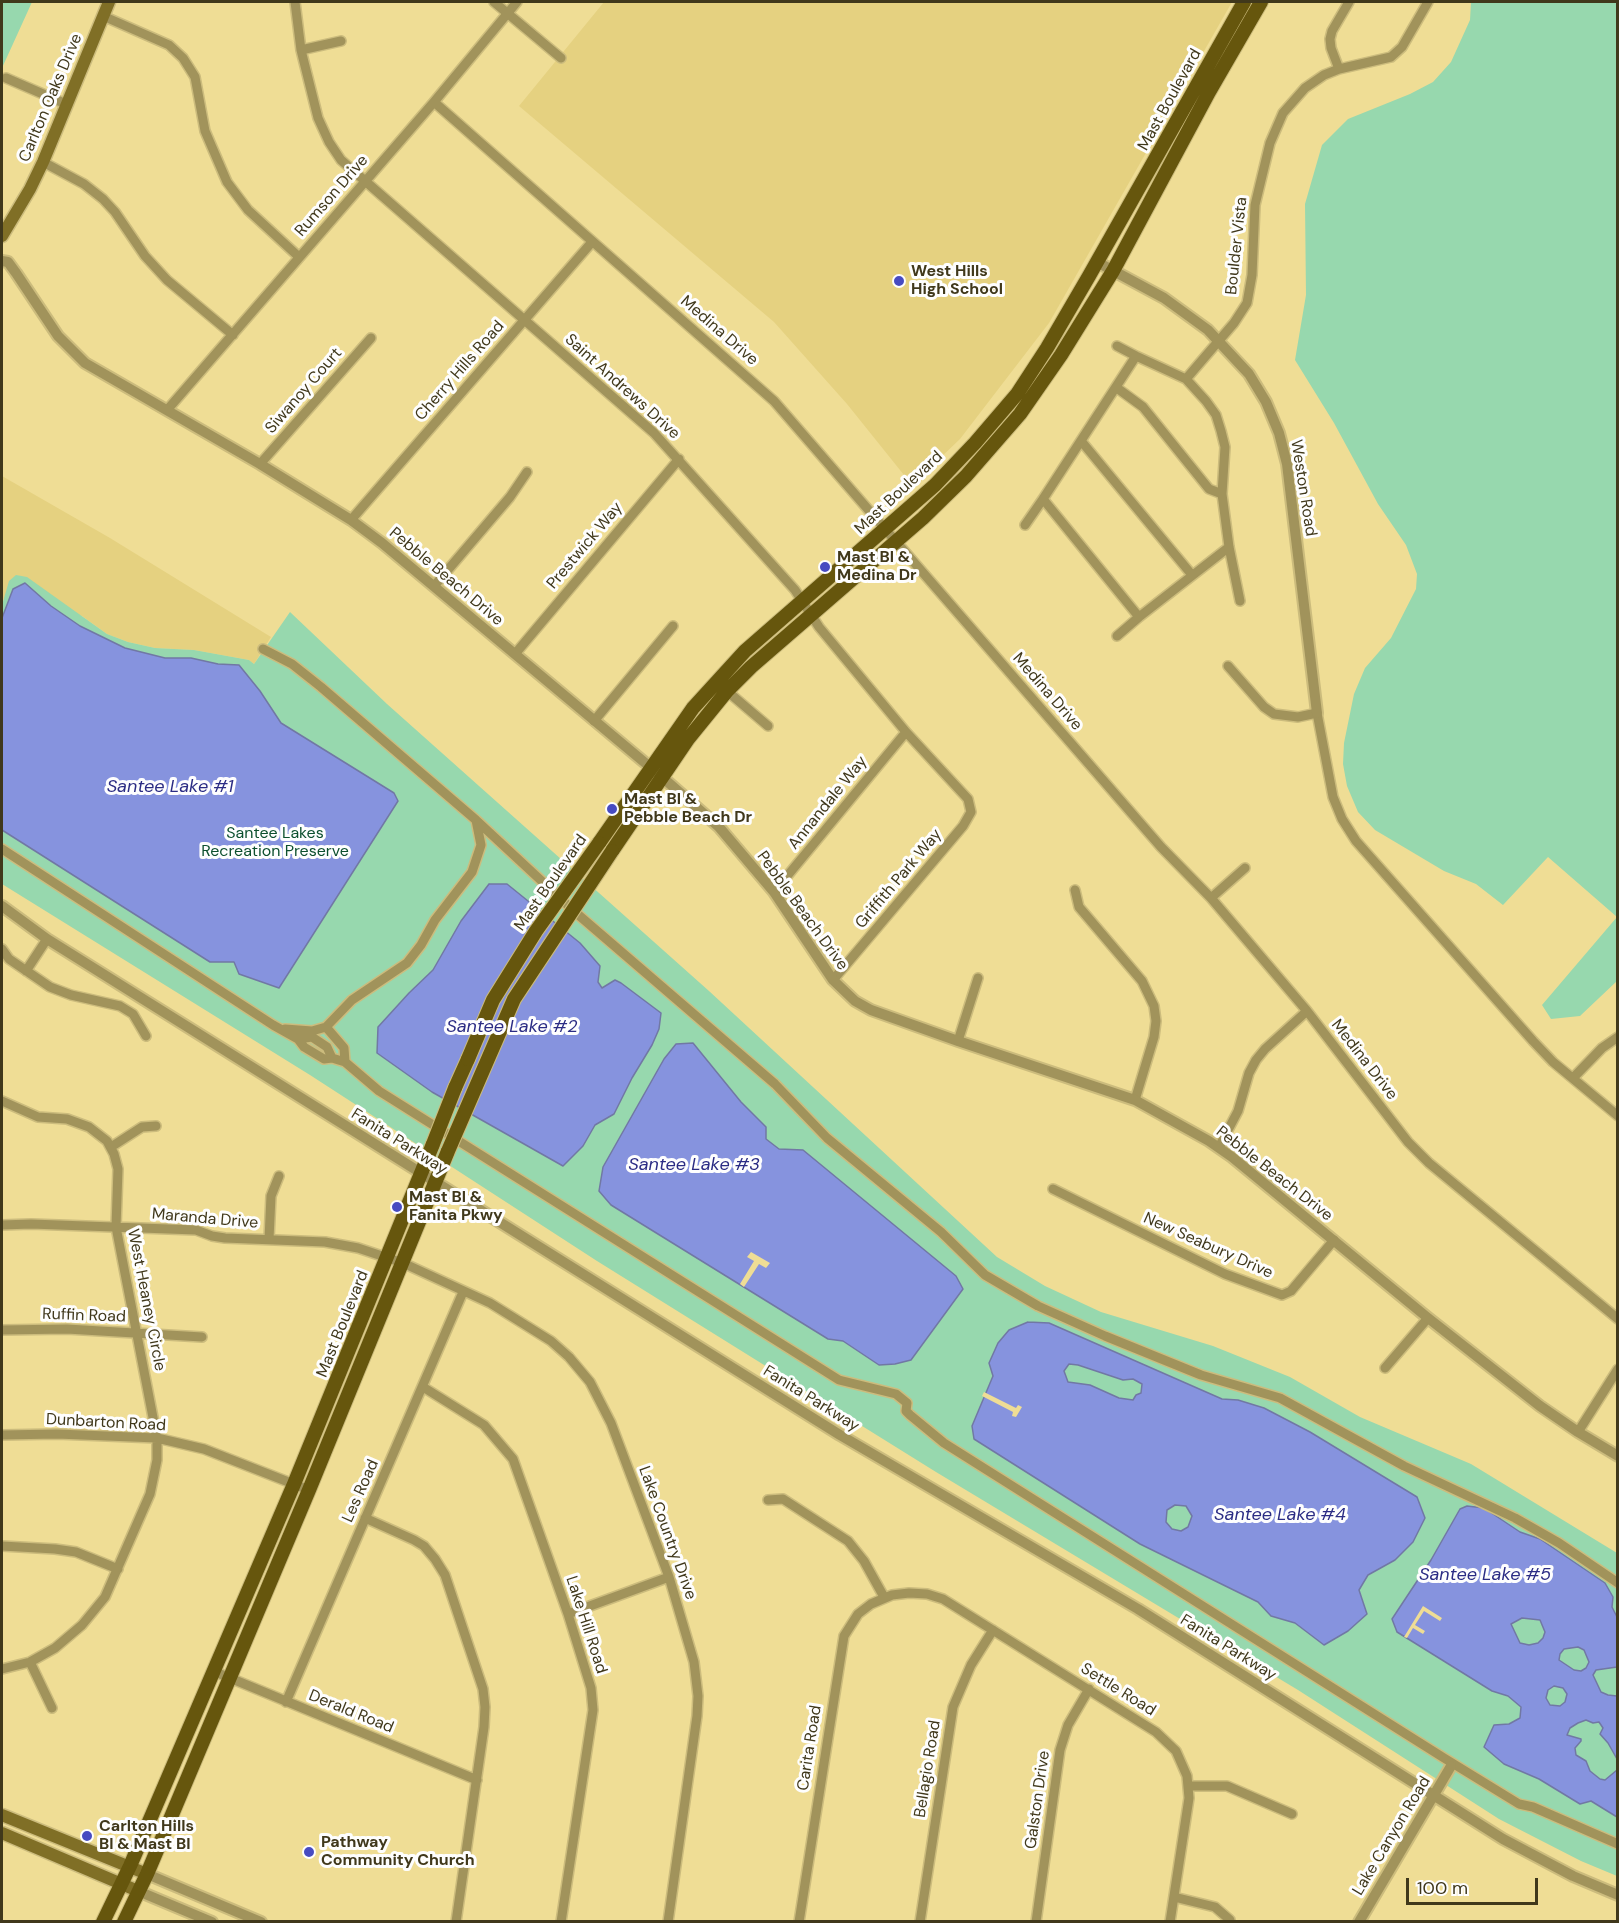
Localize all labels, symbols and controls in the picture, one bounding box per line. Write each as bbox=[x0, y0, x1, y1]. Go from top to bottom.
street label: Carlton Oaks Drive bbox=[15, 31, 87, 165]
street label: Mast Boulevard bbox=[1134, 46, 1206, 154]
street label: Rumson Drive bbox=[291, 151, 373, 241]
street label: Boulder Vista bbox=[1222, 196, 1252, 296]
place label: West Hills High School bbox=[911, 262, 1003, 300]
marker: West Hills High School bbox=[892, 274, 906, 288]
street label: Medina Drive bbox=[676, 292, 762, 370]
street label: Cherry Hills Road bbox=[411, 317, 509, 425]
street label: Saint Andrews Drive bbox=[561, 330, 683, 444]
street label: Siwanoy Court bbox=[262, 344, 346, 438]
street label: Weston Road bbox=[1286, 438, 1320, 538]
street label: Mast Boulevard bbox=[851, 447, 947, 539]
street label: Prestwick Way bbox=[543, 499, 627, 593]
street label: Pebble Beach Drive bbox=[385, 524, 507, 630]
place label: Mast Bl & Medina Dr bbox=[837, 548, 917, 586]
marker: Mast Bl & Medina Dr bbox=[818, 560, 832, 574]
street label: Medina Drive bbox=[1008, 649, 1086, 735]
street label: Annandale Way bbox=[784, 752, 872, 854]
water label: Santee Lake #1 bbox=[107, 776, 233, 798]
place label: Mast Bl & Pebble Beach Dr bbox=[624, 790, 752, 828]
marker: Mast Bl & Pebble Beach Dr bbox=[605, 802, 619, 816]
park label: Santee Lakes Recreation Preserve bbox=[201, 824, 349, 862]
street label: Griffith Park Way bbox=[852, 825, 946, 933]
street label: Mast Boulevard bbox=[511, 831, 591, 935]
street label: Pebble Beach Drive bbox=[752, 848, 852, 974]
water label: Santee Lake #2 bbox=[446, 1016, 578, 1038]
street label: Medina Drive bbox=[1327, 1016, 1401, 1104]
street label: Fanita Parkway bbox=[347, 1105, 451, 1179]
street label: Pebble Beach Drive bbox=[1212, 1122, 1336, 1226]
water label: Santee Lake #3 bbox=[628, 1154, 760, 1176]
place label: Mast Bl & Fanita Pkwy bbox=[409, 1188, 503, 1226]
marker: Mast Bl & Fanita Pkwy bbox=[390, 1200, 404, 1214]
street label: Maranda Drive bbox=[151, 1205, 259, 1233]
street label: New Seabury Drive bbox=[1140, 1209, 1276, 1283]
street label: West Heaney Circle bbox=[123, 1227, 169, 1373]
street label: Mast Boulevard bbox=[313, 1268, 373, 1380]
street label: Ruffin Road bbox=[42, 1305, 126, 1327]
street label: Fanita Parkway bbox=[759, 1362, 863, 1436]
street label: Dunbarton Road bbox=[45, 1410, 167, 1436]
street label: Les Road bbox=[339, 1457, 383, 1525]
street label: Lake Country Drive bbox=[634, 1464, 700, 1602]
water label: Santee Lake #4 bbox=[1214, 1504, 1346, 1526]
water label: Santee Lake #5 bbox=[1419, 1564, 1551, 1586]
street label: Lake Hill Road bbox=[561, 1574, 611, 1676]
street label: Fanita Parkway bbox=[1176, 1611, 1280, 1685]
street label: Settle Road bbox=[1077, 1659, 1159, 1721]
street label: Derald Road bbox=[306, 1686, 396, 1738]
street label: Carita Road bbox=[794, 1704, 826, 1792]
street label: Bellagio Road bbox=[911, 1719, 945, 1819]
street label: Galston Drive bbox=[1022, 1750, 1054, 1850]
street label: Lake Canyon Road bbox=[1349, 1773, 1435, 1899]
place label: Carlton Hills Bl & Mast Bl bbox=[99, 1817, 194, 1855]
marker: Carlton Hills Bl & Mast Bl bbox=[80, 1829, 94, 1843]
place label: Pathway Community Church bbox=[321, 1833, 475, 1871]
marker: Pathway Community Church bbox=[302, 1845, 316, 1859]
scale bar bbox=[1409, 1866, 1541, 1904]
text: 100 m bbox=[1417, 1876, 1468, 1900]

